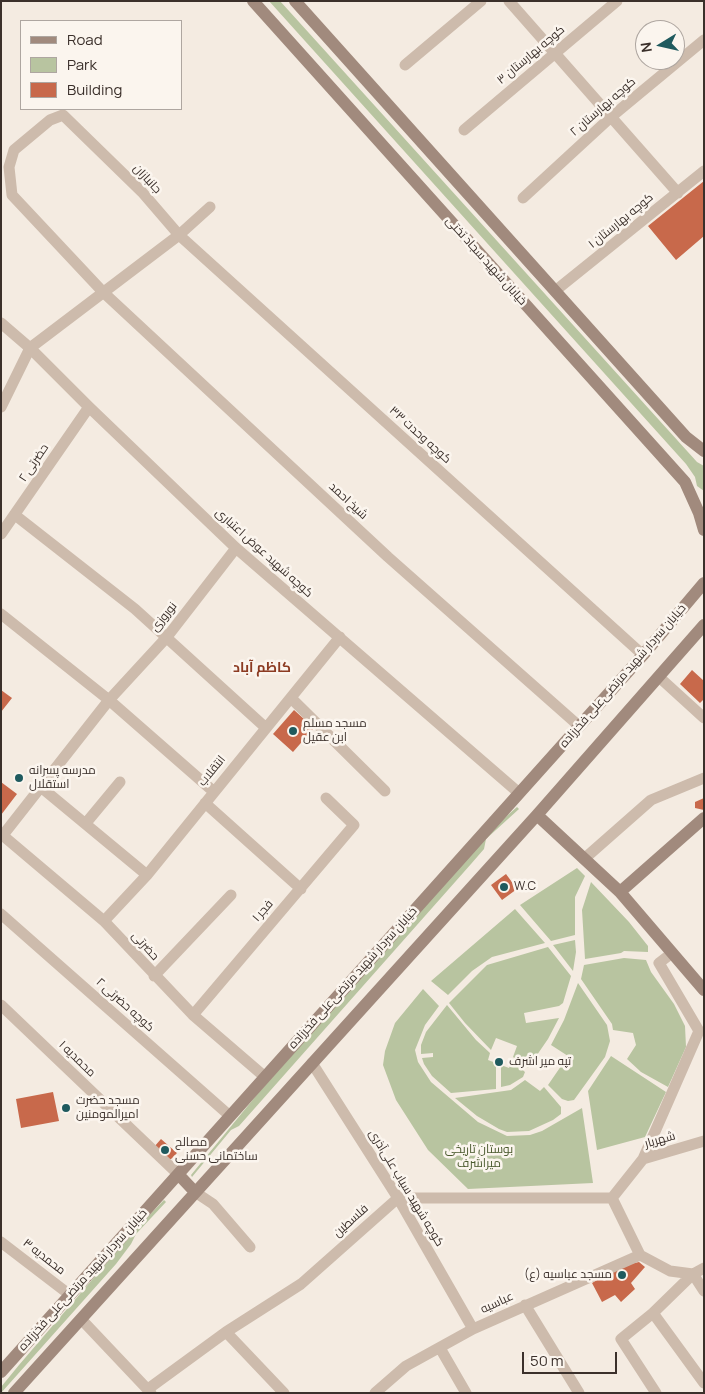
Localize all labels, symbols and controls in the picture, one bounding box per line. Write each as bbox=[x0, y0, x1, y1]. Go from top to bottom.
legend bbox=[20, 20, 182, 110]
north arrow bbox=[635, 20, 685, 70]
street label: کوچه بهارستان ۳ bbox=[494, 23, 568, 87]
text: Road bbox=[67, 29, 103, 50]
text: N bbox=[636, 41, 656, 54]
text: Park bbox=[67, 54, 97, 75]
street label: کوچه بهارستان ۲ bbox=[567, 75, 639, 139]
text: Building bbox=[67, 79, 122, 100]
street label: جانبازان bbox=[130, 161, 164, 197]
street label: کوچه بهارستان ۱ bbox=[586, 190, 656, 252]
street label: خیابان شهید سجاد تختی bbox=[442, 214, 530, 308]
street label: کوچه وحدت ۳۳ bbox=[386, 404, 454, 466]
street label: حضرتی ۲ bbox=[16, 441, 52, 485]
street label: شیخ احمد bbox=[326, 479, 370, 523]
street label: کوچه شهید عوض اعتباری bbox=[212, 505, 316, 601]
street label: نوروزی bbox=[148, 599, 180, 635]
street label: خیابان سردار شهید مرتضی‌علی فخرزاده bbox=[557, 601, 689, 751]
district label: کاظم آباد bbox=[233, 660, 291, 676]
place label: مسجد مسلم ابن عقیل bbox=[303, 717, 367, 745]
marker: مسجد مسلم ابن عقیل bbox=[287, 725, 299, 737]
street label: انتقلاب bbox=[195, 753, 229, 789]
place label: مدرسه پسرانه استقلال bbox=[29, 764, 96, 792]
marker: مدرسه پسرانه استقلال bbox=[13, 772, 25, 784]
place label: W.C bbox=[514, 880, 536, 894]
marker: W.C bbox=[498, 881, 510, 893]
street label: فجر ۱ bbox=[250, 897, 276, 925]
street label: خیابان سردار شهید مرتضی‌علی فخرزاده bbox=[286, 904, 420, 1052]
street label: حضرتی bbox=[128, 929, 162, 963]
street label: کوچه حضرتی ۲ bbox=[93, 975, 157, 1035]
street label: محمدیه ۱ bbox=[56, 1038, 98, 1080]
place label: تپه میر اشرف bbox=[509, 1055, 571, 1069]
marker: تپه میر اشرف bbox=[493, 1056, 505, 1068]
place label: مسجد حضرت امیرالمومنین bbox=[76, 1094, 140, 1122]
marker: مسجد حضرت امیرالمومنین bbox=[60, 1102, 72, 1114]
street label: کوچه شهید سیاب علی‌آذری bbox=[365, 1127, 447, 1249]
street label: شهریار bbox=[643, 1129, 677, 1151]
place label: مصالح ساختمانی حسنی bbox=[175, 1136, 258, 1164]
park label: بوستان تاریخی میراشرف bbox=[445, 1143, 513, 1171]
marker: مصالح ساختمانی حسنی bbox=[159, 1144, 171, 1156]
street label: فلسطین bbox=[331, 1202, 371, 1240]
street label: خیابان سردار شهید مرتضی‌علی فخرزاده bbox=[16, 1206, 150, 1354]
street label: محمدیه ۳ bbox=[20, 1236, 68, 1278]
place label: مسجد عباسیه (ع) bbox=[524, 1268, 612, 1282]
marker: مسجد عباسیه (ع) bbox=[616, 1269, 628, 1281]
street label: عباسیه bbox=[478, 1289, 516, 1317]
scale bar bbox=[525, 1342, 620, 1374]
text: 50 m bbox=[530, 1350, 564, 1371]

